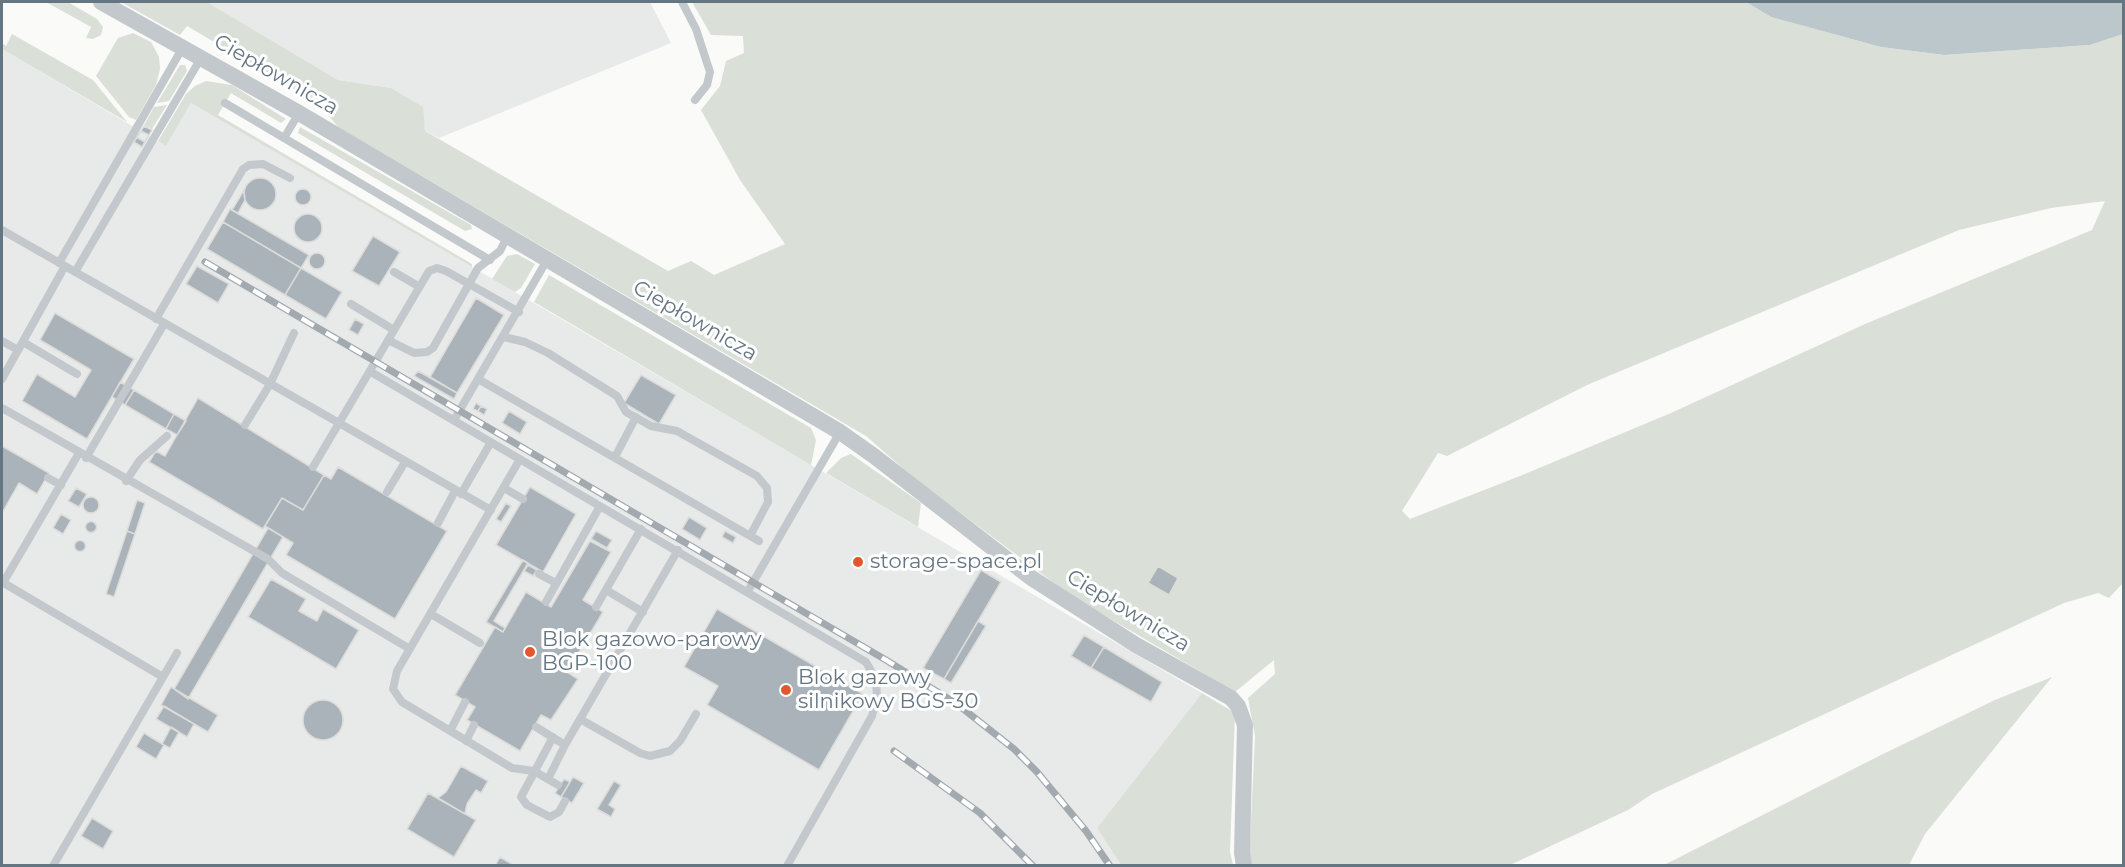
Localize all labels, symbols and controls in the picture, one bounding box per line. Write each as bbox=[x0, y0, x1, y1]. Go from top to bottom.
street label: Ciepłownicza bbox=[209, 29, 343, 121]
street label: Ciepłownicza bbox=[628, 275, 762, 367]
place label: storage-space.pl bbox=[870, 549, 1042, 575]
marker: storage-space.pl bbox=[851, 555, 865, 569]
street label: Ciepłownicza bbox=[1062, 564, 1194, 658]
place label: Blok gazowo-parowy BGP-100 bbox=[542, 627, 762, 677]
marker: Blok gazowo-parowy BGP-100 bbox=[523, 645, 537, 659]
place label: Blok gazowy silnikowy BGS-30 bbox=[798, 665, 978, 715]
marker: Blok gazowy silnikowy BGS-30 bbox=[779, 683, 793, 697]

